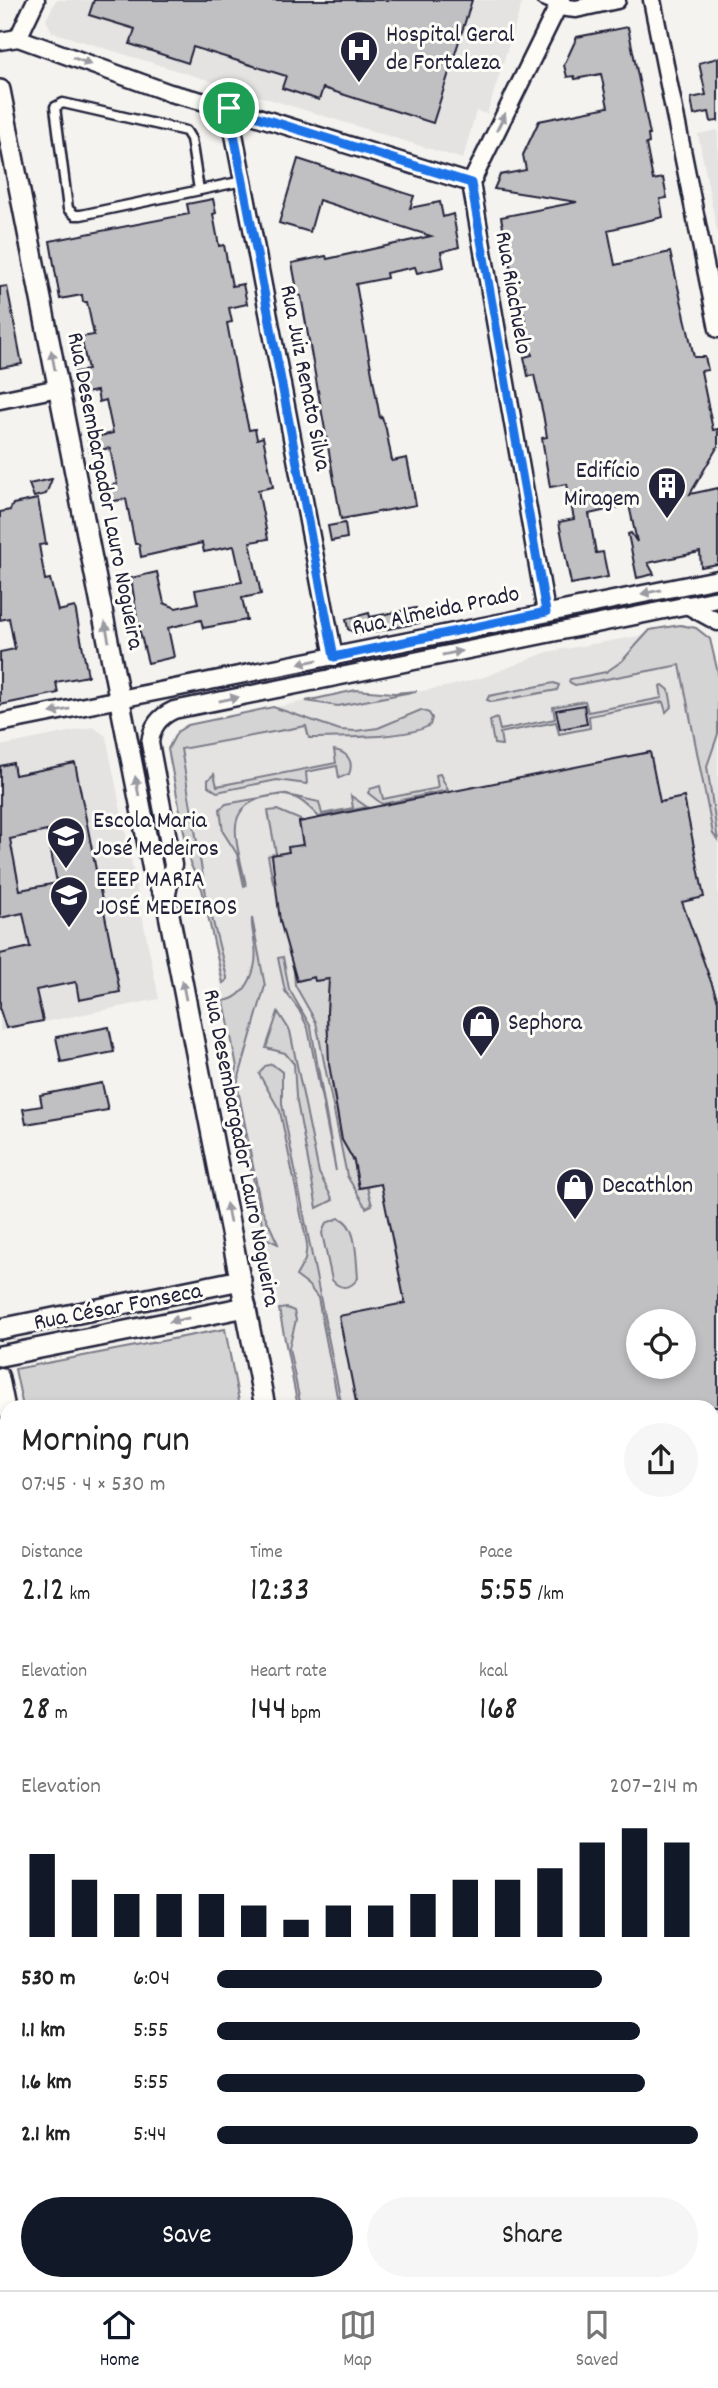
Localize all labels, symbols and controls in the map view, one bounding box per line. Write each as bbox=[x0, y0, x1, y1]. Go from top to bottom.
place label: Hospital Geral de Fortaleza bbox=[386, 19, 515, 81]
hospital icon: Hospital Geral de Fortaleza bbox=[338, 29, 380, 84]
one-way arrow bbox=[72, 56, 93, 67]
pin bbox=[199, 78, 259, 138]
icon: arrive bbox=[210, 89, 248, 127]
one-way arrow bbox=[496, 112, 507, 132]
street label: Rua Riachuelo bbox=[484, 229, 540, 357]
street label: Rua Juiz Renato Silva bbox=[269, 282, 339, 474]
street label: Rua Desembargador Lauro Nogueira bbox=[57, 329, 152, 653]
one-way arrow bbox=[47, 349, 58, 371]
place label: Edifício Miragem bbox=[564, 455, 640, 517]
building icon: Edifício Miragem bbox=[646, 465, 688, 520]
street label: Rua Almeida Prado bbox=[349, 578, 523, 646]
one-way arrow bbox=[640, 586, 662, 597]
one-way arrow bbox=[101, 621, 112, 643]
one-way arrow bbox=[441, 647, 463, 658]
one-way arrow bbox=[297, 656, 319, 667]
one-way arrow bbox=[218, 693, 240, 704]
one-way arrow bbox=[49, 705, 71, 716]
one-way arrow bbox=[132, 775, 143, 797]
place label: Escola Maria José Medeiros bbox=[93, 805, 219, 867]
school or university icon: Escola Maria José Medeiros bbox=[45, 815, 87, 870]
place label: EEEP MARIA JOSÉ MEDEIROS bbox=[96, 864, 237, 926]
school or university icon: EEEP MARIA JOSÉ MEDEIROS bbox=[48, 874, 90, 929]
one-way arrow bbox=[178, 979, 189, 1001]
street label: Rua Desembargador Lauro Nogueira bbox=[193, 986, 288, 1310]
shop icon: Sephora bbox=[460, 1003, 502, 1058]
place label: Sephora bbox=[508, 1007, 583, 1041]
shop icon: Decathlon bbox=[554, 1166, 596, 1221]
place label: Decathlon bbox=[602, 1170, 693, 1204]
one-way arrow bbox=[222, 1202, 233, 1224]
street label: Rua César Fonseca bbox=[31, 1275, 206, 1341]
map controls bbox=[626, 1309, 696, 1379]
button: locate bbox=[626, 1309, 696, 1379]
one-way arrow bbox=[168, 1315, 190, 1326]
text: Morning run bbox=[21, 1415, 190, 1470]
button: share bbox=[624, 1423, 698, 1497]
text: 07:45 · 4 × 530 m bbox=[21, 1469, 166, 1502]
text: Distance bbox=[21, 1540, 83, 1567]
text: Time bbox=[250, 1540, 283, 1567]
text: Pace bbox=[479, 1540, 513, 1567]
text: 2.12 bbox=[21, 1567, 65, 1617]
text: 12:33 bbox=[250, 1567, 310, 1617]
text: 5:55 bbox=[479, 1567, 533, 1617]
text: km bbox=[65, 1582, 90, 1609]
text: /km bbox=[533, 1582, 564, 1609]
text: Elevation bbox=[21, 1659, 87, 1686]
text: Heart rate bbox=[250, 1659, 327, 1686]
text: kcal bbox=[479, 1659, 508, 1686]
text: 28 bbox=[21, 1686, 50, 1736]
text: 144 bbox=[250, 1686, 287, 1736]
text: 168 bbox=[479, 1686, 518, 1736]
text: m bbox=[50, 1701, 68, 1728]
text: bpm bbox=[287, 1701, 321, 1728]
text: Elevation bbox=[21, 1771, 101, 1804]
text: 207–214 m bbox=[609, 1771, 698, 1804]
text: 530 m bbox=[21, 1963, 75, 1996]
text: 6:04 bbox=[133, 1963, 170, 1996]
text: 1.1 km bbox=[21, 2015, 65, 2048]
text: 5:55 bbox=[133, 2015, 169, 2048]
text: 1.6 km bbox=[21, 2067, 72, 2100]
text: 5:55 bbox=[133, 2067, 169, 2100]
text: 2.1 km bbox=[21, 2119, 70, 2152]
text: 5:44 bbox=[133, 2119, 167, 2152]
button: Save bbox=[21, 2197, 353, 2277]
button: Share bbox=[367, 2197, 698, 2277]
tab: Home bbox=[100, 2306, 139, 2375]
tab: Map bbox=[339, 2306, 377, 2375]
tab: Saved bbox=[576, 2306, 618, 2375]

